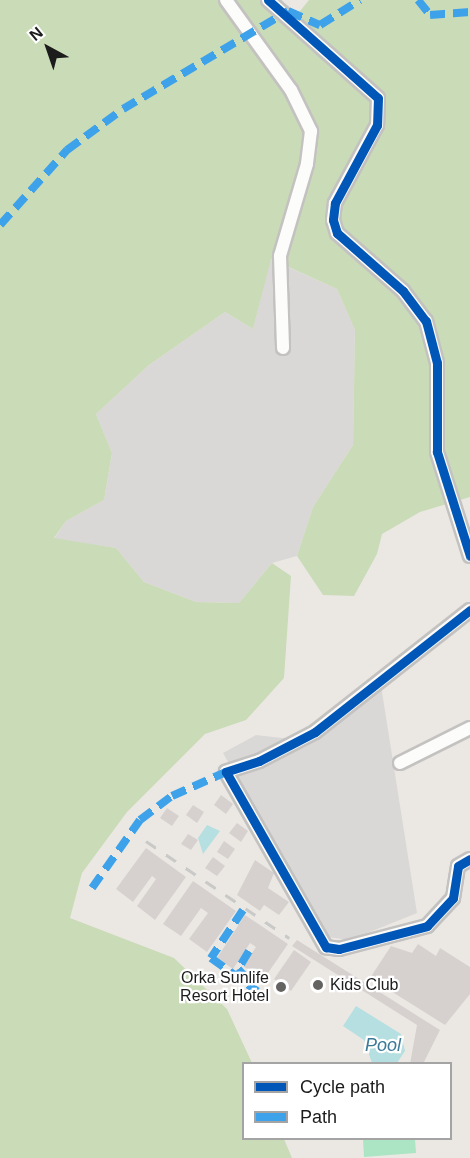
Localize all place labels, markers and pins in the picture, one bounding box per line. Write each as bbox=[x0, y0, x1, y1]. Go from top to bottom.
place label: Orka Sunlife Resort Hotel bbox=[180, 968, 269, 1006]
place label: Kids Club bbox=[330, 975, 398, 995]
marker: Kids Club bbox=[311, 978, 325, 992]
marker: Orka Sunlife Resort Hotel bbox=[274, 980, 288, 994]

